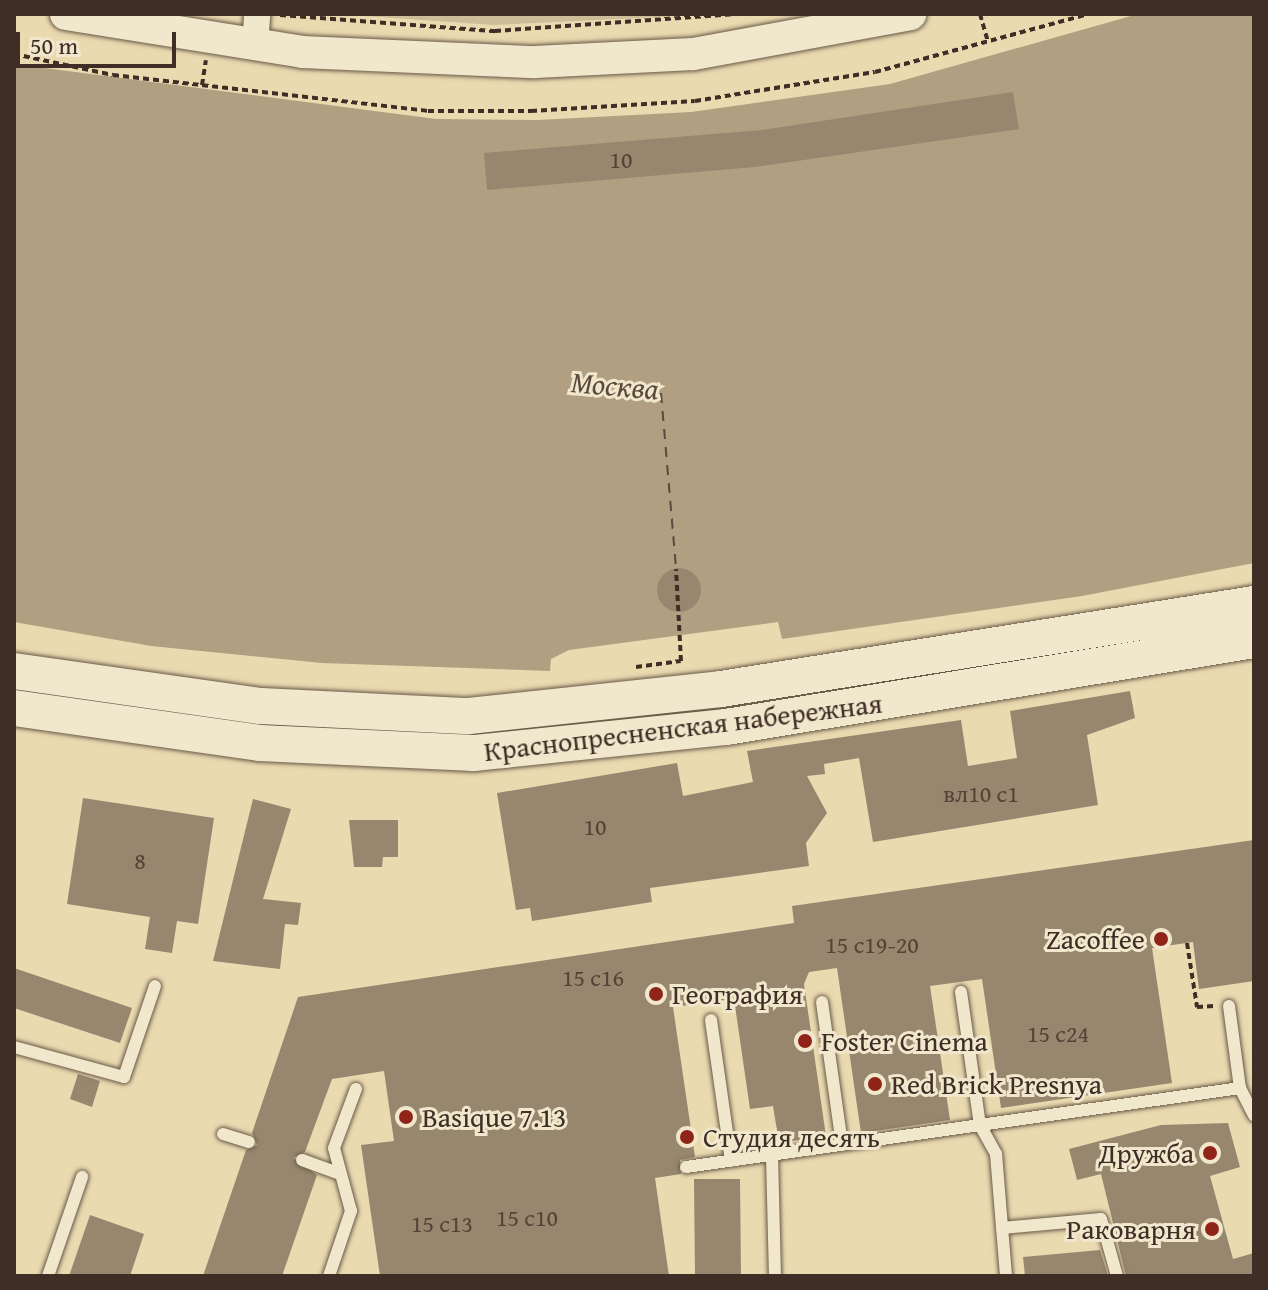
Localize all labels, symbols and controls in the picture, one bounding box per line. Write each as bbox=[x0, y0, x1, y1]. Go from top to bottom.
scale bar bbox=[20, 16, 180, 66]
text: 50 m bbox=[30, 28, 78, 63]
house number: 10 bbox=[609, 146, 633, 174]
water label: Москва bbox=[570, 363, 660, 407]
street label: Краснопресненская набережная bbox=[482, 686, 884, 768]
house number: вл10 с1 bbox=[943, 780, 1019, 808]
house number: 10 bbox=[583, 813, 607, 841]
house number: 8 bbox=[134, 847, 146, 875]
place label: Zacoffee bbox=[1046, 922, 1145, 956]
marker: Zacoffee bbox=[1152, 930, 1170, 948]
house number: 15 с19-20 bbox=[825, 931, 919, 959]
house number: 15 с16 bbox=[562, 964, 624, 992]
place label: География bbox=[672, 977, 803, 1011]
marker: География bbox=[647, 985, 665, 1003]
house number: 15 с24 bbox=[1027, 1020, 1089, 1048]
place label: Foster Cinema bbox=[821, 1024, 988, 1058]
marker: Foster Cinema bbox=[796, 1032, 814, 1050]
place label: Red Brick Presnya bbox=[891, 1067, 1102, 1101]
marker: Red Brick Presnya bbox=[866, 1075, 884, 1093]
place label: Basique 7.13 bbox=[422, 1100, 567, 1134]
marker: Basique 7.13 bbox=[397, 1108, 415, 1126]
place label: Студия десять bbox=[703, 1120, 880, 1154]
marker: Студия десять bbox=[678, 1128, 696, 1146]
place label: Дружба bbox=[1099, 1136, 1194, 1170]
marker: Дружба bbox=[1201, 1144, 1219, 1162]
house number: 15 с10 bbox=[496, 1204, 558, 1232]
house number: 15 с13 bbox=[411, 1210, 473, 1238]
place label: Раковарня bbox=[1066, 1212, 1196, 1246]
marker: Раковарня bbox=[1203, 1220, 1221, 1238]

